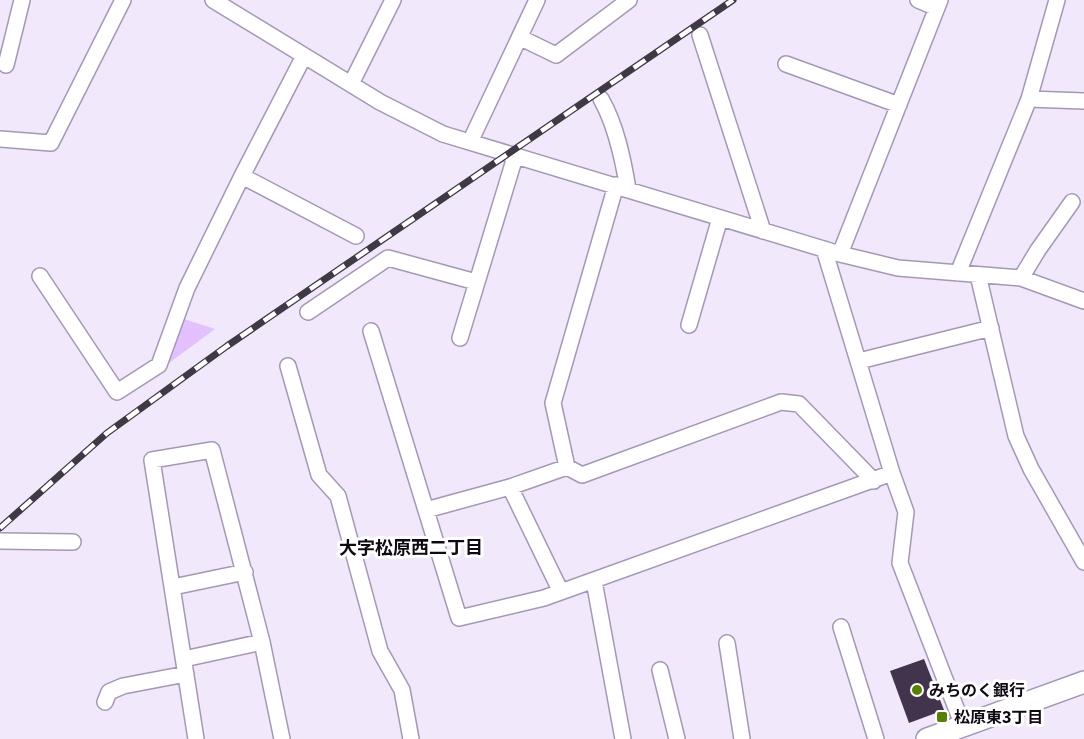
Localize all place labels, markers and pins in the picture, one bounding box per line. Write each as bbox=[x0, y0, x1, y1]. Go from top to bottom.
place label: みちのく銀行 bbox=[929, 680, 1025, 700]
marker: みちのく銀行 bbox=[910, 683, 924, 697]
place label: 松原東3丁目 bbox=[954, 707, 1044, 727]
marker: 松原東3丁目 bbox=[935, 710, 949, 724]

